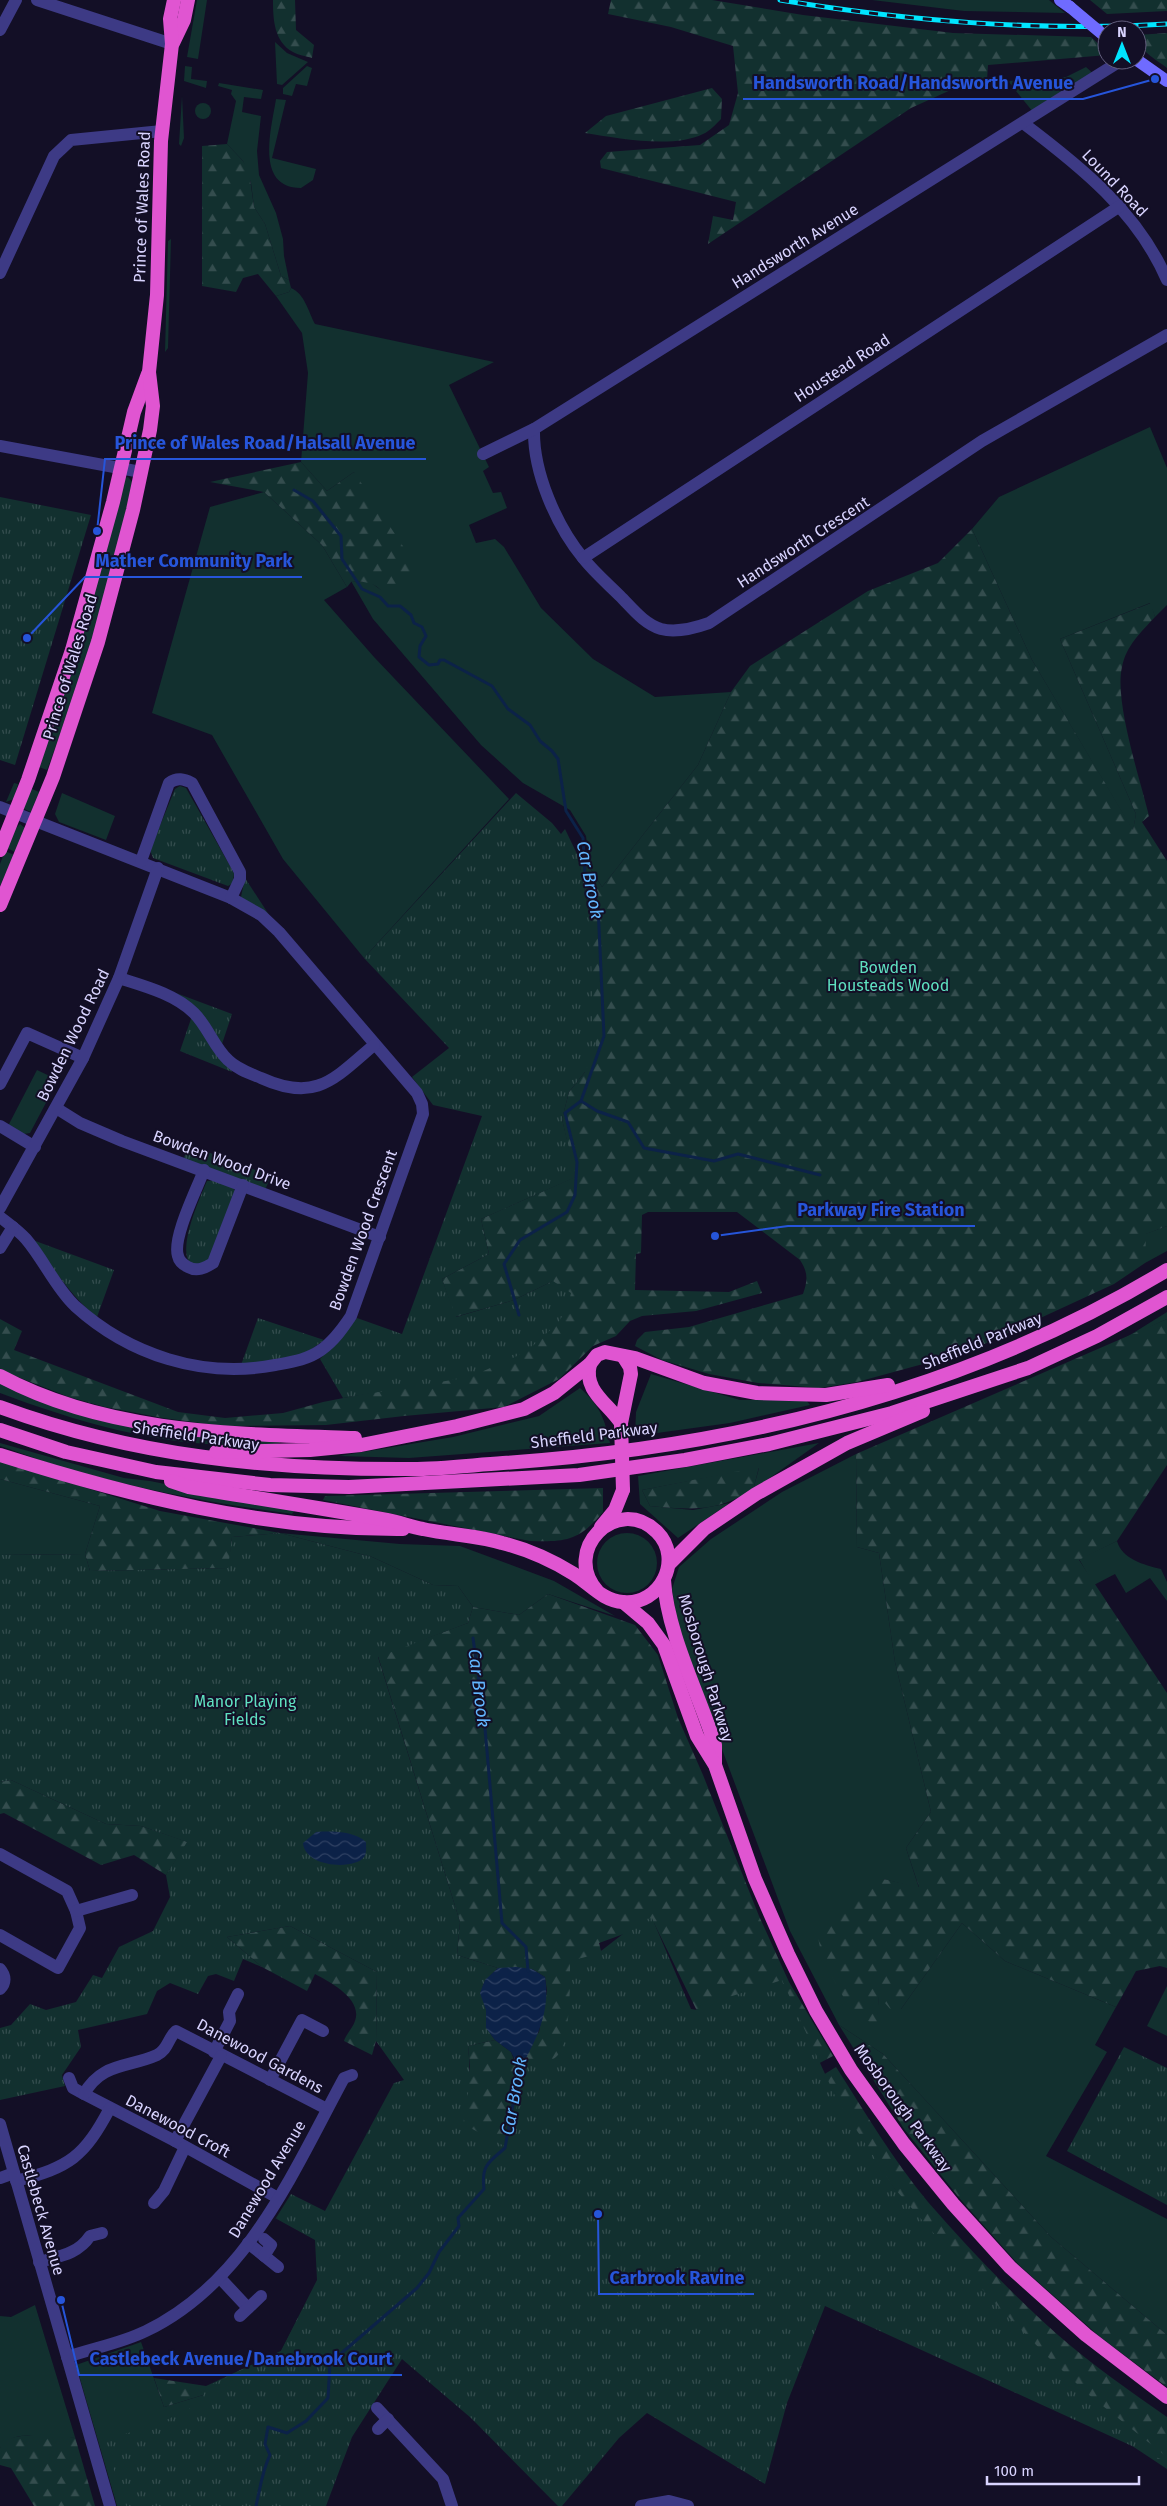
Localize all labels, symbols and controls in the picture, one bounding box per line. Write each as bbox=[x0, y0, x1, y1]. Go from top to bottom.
north arrow bbox=[1097, 20, 1147, 70]
text: N bbox=[1117, 24, 1127, 41]
callout: Handsworth Road/Handsworth Avenue bbox=[743, 66, 1083, 99]
text: Handsworth Road/Handsworth Avenue bbox=[753, 72, 1073, 94]
street label: Prince of Wales Road bbox=[130, 131, 154, 283]
street label: Lound Road bbox=[1078, 145, 1152, 221]
street label: Handsworth Avenue bbox=[728, 199, 862, 293]
street label: Houstead Road bbox=[790, 330, 894, 406]
callout: Prince of Wales Road/Halsall Avenue bbox=[105, 426, 426, 459]
text: Prince of Wales Road/Halsall Avenue bbox=[115, 432, 416, 454]
street label: Handsworth Crescent bbox=[733, 492, 873, 592]
callout: Mather Community Park bbox=[85, 544, 302, 577]
text: Mather Community Park bbox=[96, 550, 293, 572]
street label: Prince of Wales Road bbox=[39, 592, 101, 742]
water label: Car Brook bbox=[572, 839, 608, 921]
park label: Bowden Housteads Wood bbox=[827, 958, 949, 995]
street label: Bowden Wood Road bbox=[33, 966, 113, 1104]
street label: Bowden Wood Drive bbox=[150, 1126, 294, 1194]
street label: Bowden Wood Crescent bbox=[325, 1147, 401, 1313]
callout: Parkway Fire Station bbox=[788, 1193, 975, 1226]
text: Parkway Fire Station bbox=[797, 1199, 965, 1221]
street label: Sheffield Parkway bbox=[919, 1308, 1045, 1374]
street label: Sheffield Parkway bbox=[131, 1418, 261, 1454]
street label: Sheffield Parkway bbox=[530, 1418, 659, 1452]
street label: Mosborough Parkway bbox=[674, 1592, 738, 1744]
water label: Car Brook bbox=[463, 1647, 495, 1729]
park label: Manor Playing Fields bbox=[194, 1692, 297, 1729]
street label: Danewood Gardens bbox=[193, 2015, 327, 2097]
street label: Mosborough Parkway bbox=[850, 2040, 956, 2176]
water label: Car Brook bbox=[496, 2055, 532, 2137]
street label: Danewood Croft bbox=[122, 2090, 234, 2162]
street label: Danewood Avenue bbox=[224, 2117, 310, 2241]
street label: Castlebeck Avenue bbox=[13, 2142, 69, 2278]
callout: Carbrook Ravine bbox=[599, 2261, 754, 2294]
text: Carbrook Ravine bbox=[609, 2267, 745, 2289]
callout: Castlebeck Avenue/Danebrook Court bbox=[79, 2342, 402, 2375]
text: Castlebeck Avenue/Danebrook Court bbox=[90, 2348, 394, 2370]
scale bar bbox=[987, 2454, 1140, 2486]
text: 100 m bbox=[994, 2462, 1034, 2480]

